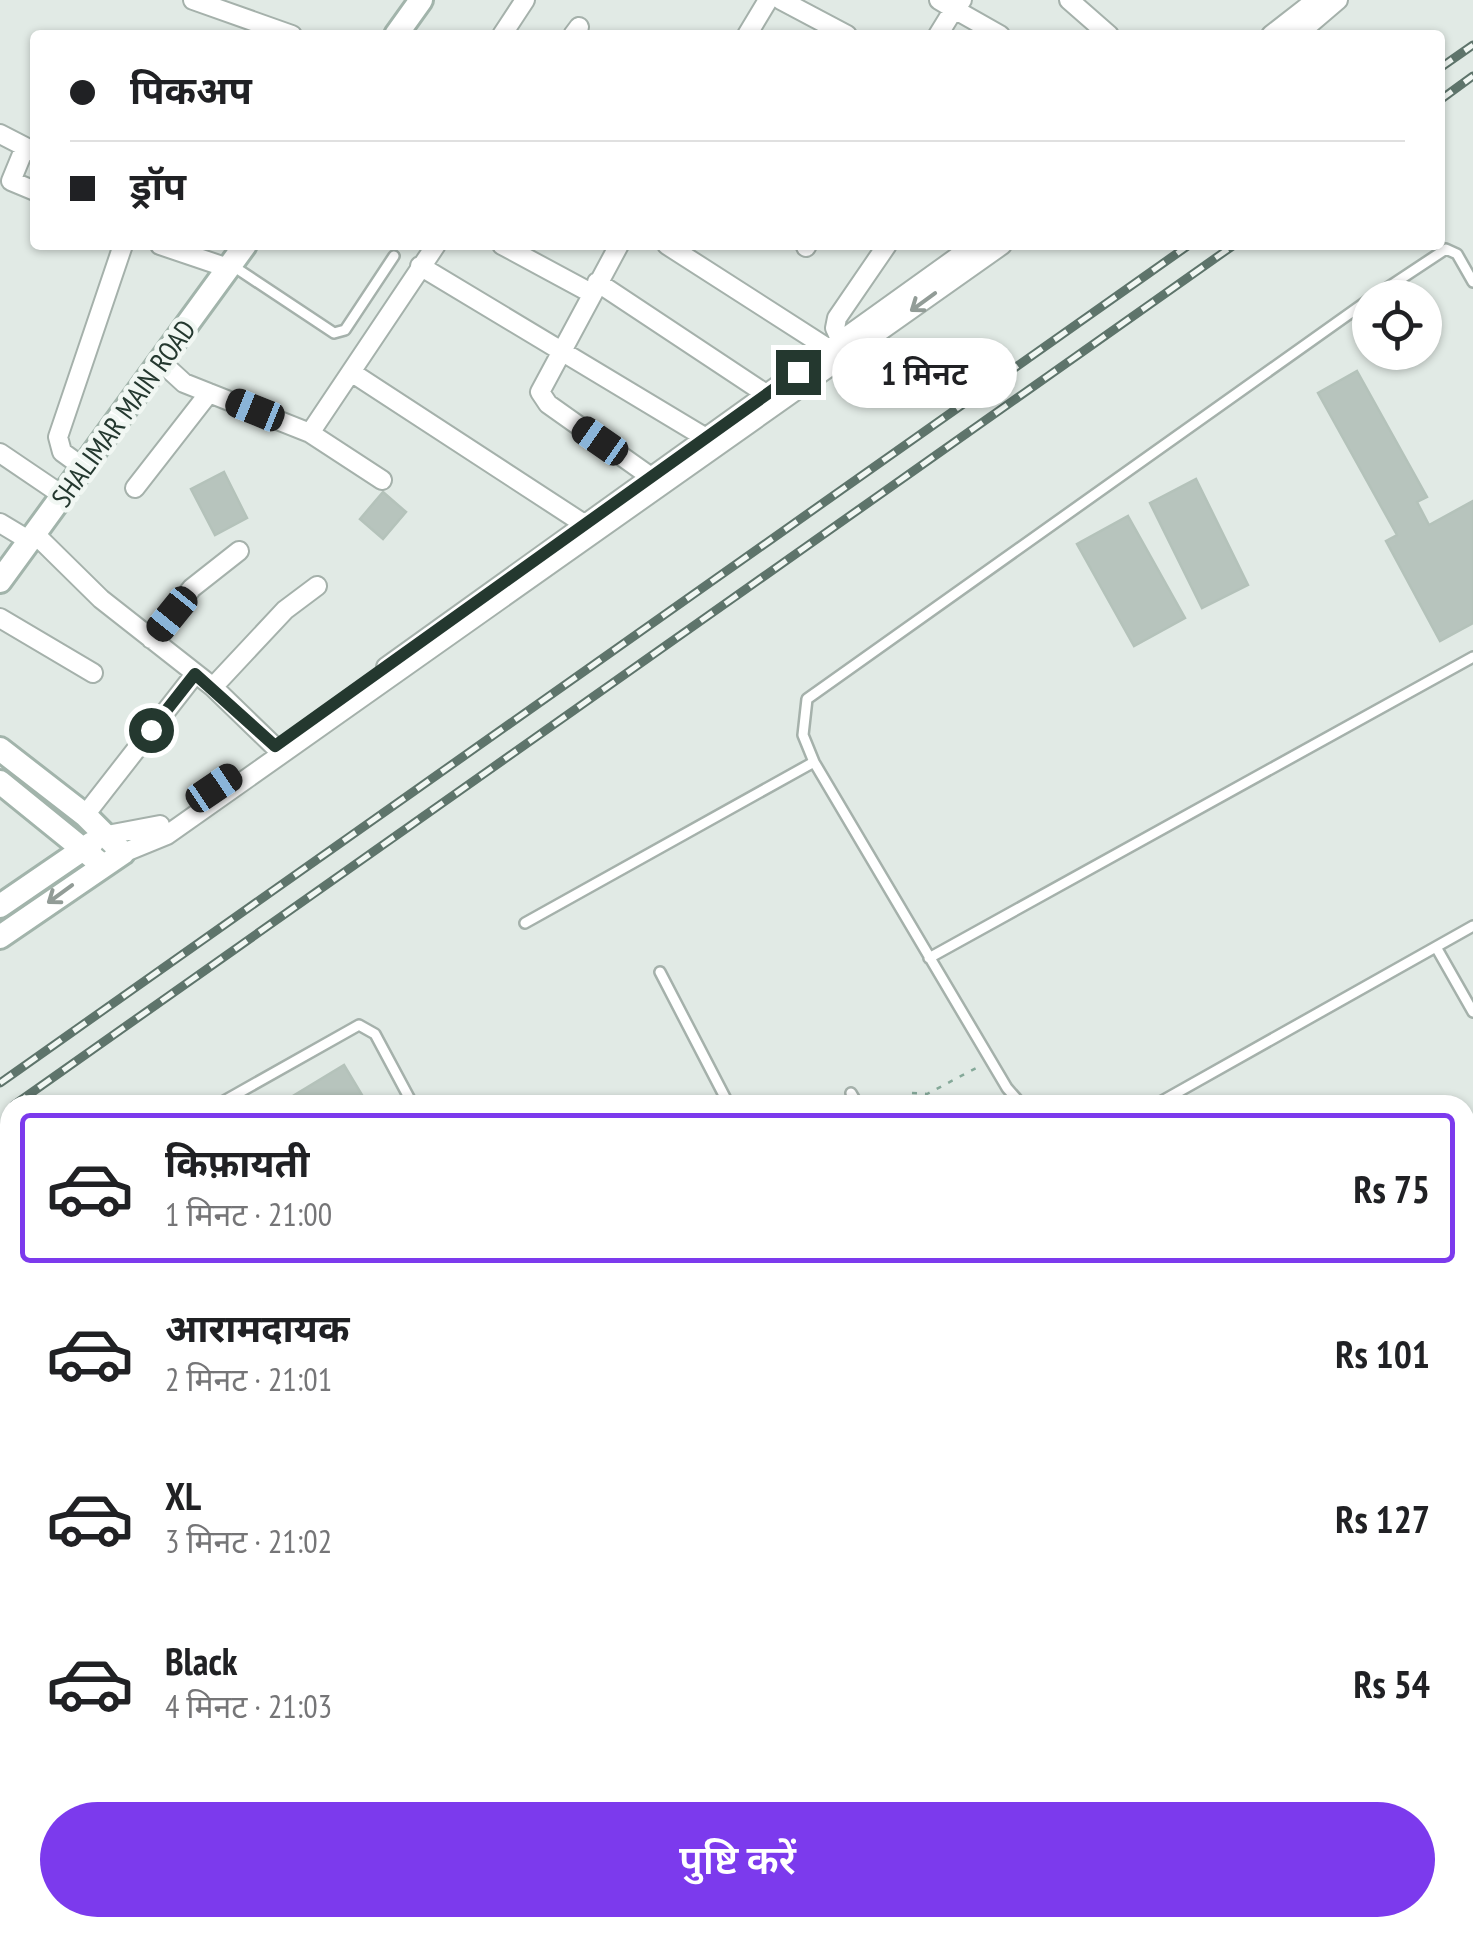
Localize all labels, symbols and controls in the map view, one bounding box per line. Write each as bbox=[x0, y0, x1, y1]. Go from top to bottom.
text: पिकअप bbox=[130, 65, 252, 114]
text: ड्रॉप bbox=[130, 161, 186, 210]
map controls bbox=[1352, 280, 1442, 370]
button: locate bbox=[1352, 280, 1442, 370]
one-way arrow bbox=[910, 291, 938, 312]
street label: SHALIMAR MAIN ROAD bbox=[43, 312, 203, 514]
callout: 1 मिनट bbox=[833, 337, 1018, 407]
route end bbox=[776, 350, 821, 395]
text: 1 मिनट bbox=[881, 352, 968, 394]
car bbox=[222, 385, 288, 435]
car bbox=[567, 412, 633, 470]
car bbox=[141, 581, 203, 647]
route start bbox=[129, 708, 174, 753]
car bbox=[181, 759, 247, 817]
one-way arrow bbox=[47, 883, 75, 904]
text: किफ़ायती bbox=[165, 1138, 309, 1187]
icon: car bbox=[45, 1143, 135, 1233]
text: Rs 75 bbox=[1353, 1164, 1430, 1213]
text: 1 मिनट · 21:00 bbox=[165, 1193, 332, 1235]
text: आरामदायक bbox=[165, 1303, 349, 1352]
icon: car bbox=[45, 1308, 135, 1398]
text: Rs 101 bbox=[1335, 1329, 1430, 1378]
text: 2 मिनट · 21:01 bbox=[165, 1358, 332, 1400]
text: XL bbox=[165, 1471, 201, 1520]
icon: car bbox=[45, 1473, 135, 1563]
text: Rs 127 bbox=[1335, 1494, 1430, 1543]
text: 3 मिनट · 21:02 bbox=[165, 1520, 332, 1562]
text: Black bbox=[165, 1636, 238, 1685]
icon: car bbox=[45, 1638, 135, 1728]
text: Rs 54 bbox=[1353, 1659, 1430, 1708]
text: 4 मिनट · 21:03 bbox=[165, 1685, 332, 1727]
button: पुष्टि करें bbox=[40, 1802, 1435, 1917]

